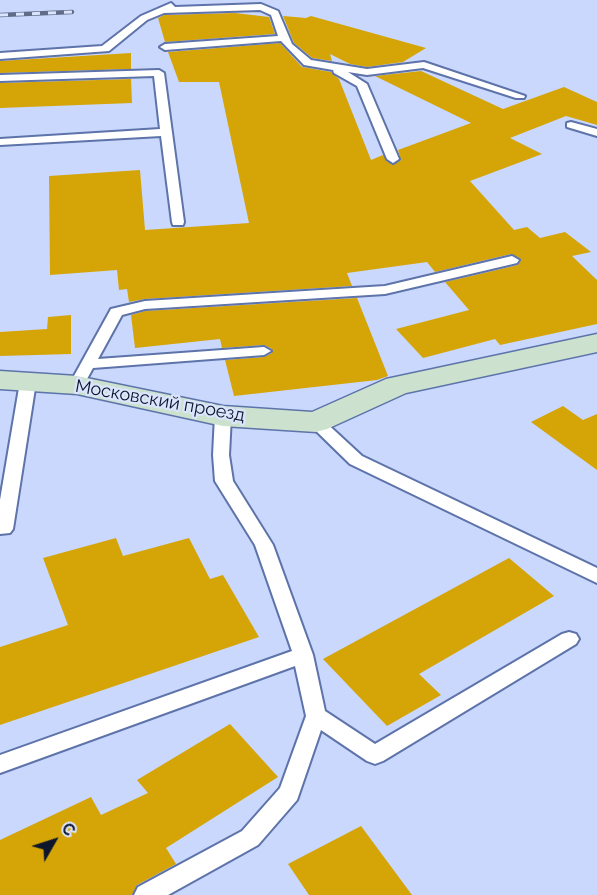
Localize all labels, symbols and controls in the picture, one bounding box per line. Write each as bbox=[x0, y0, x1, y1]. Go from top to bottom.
street label: Московский проезд bbox=[73, 375, 247, 427]
north arrow bbox=[24, 811, 84, 871]
text: С bbox=[58, 819, 79, 840]

